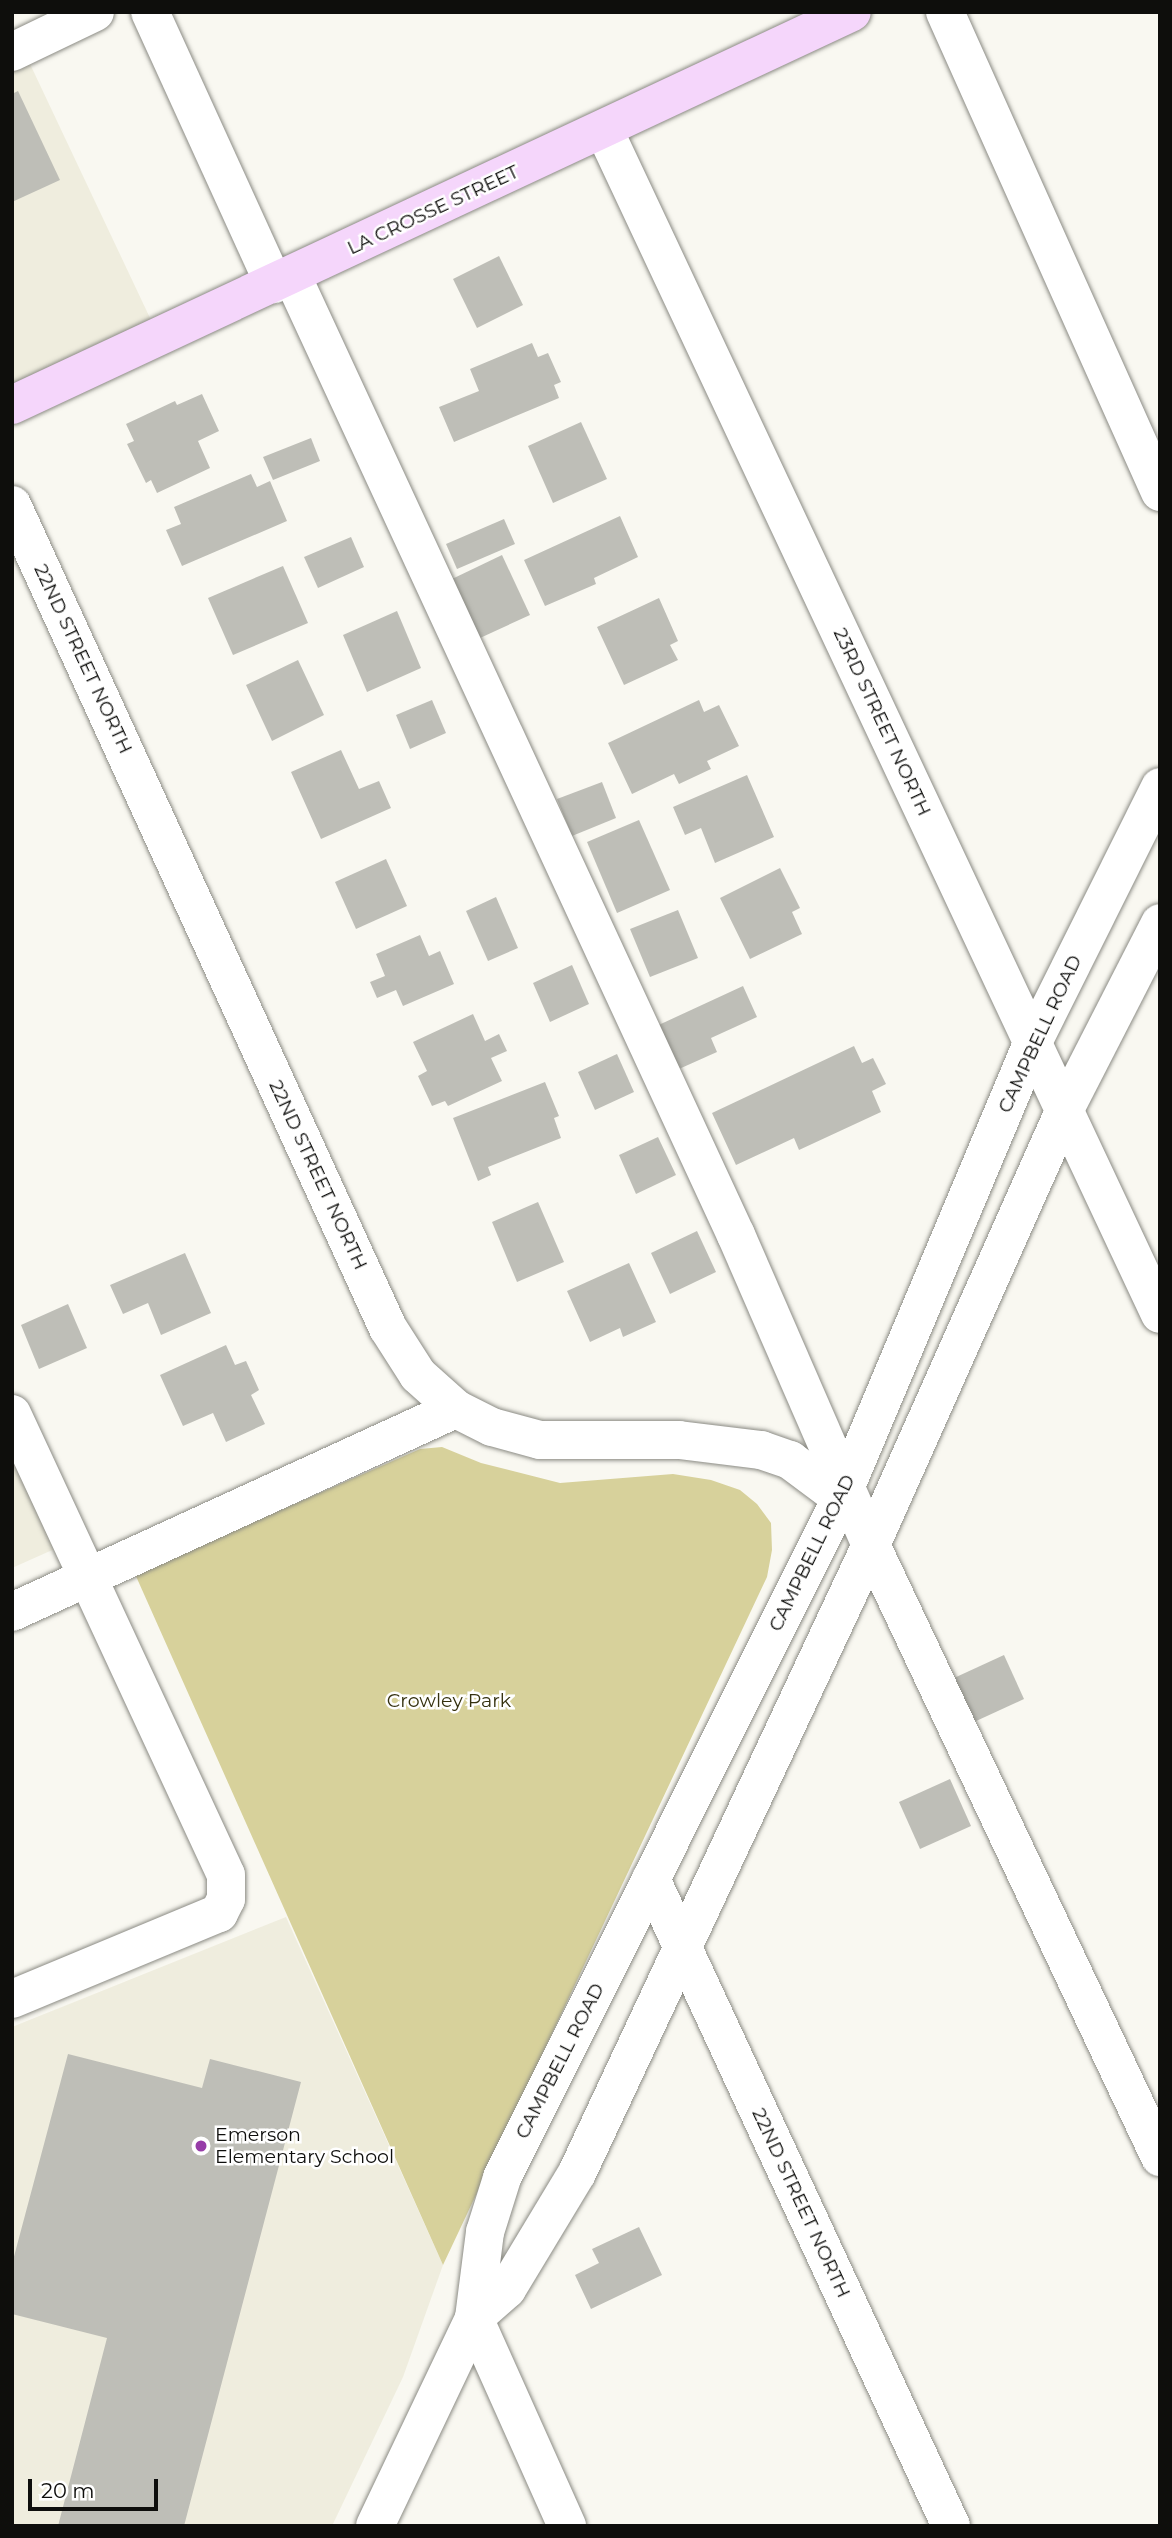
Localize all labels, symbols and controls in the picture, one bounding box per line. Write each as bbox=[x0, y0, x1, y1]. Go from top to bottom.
street label: LA CROSSE STREET bbox=[344, 160, 522, 260]
street label: 22ND STREET NORTH bbox=[29, 561, 137, 757]
street label: 23RD STREET NORTH bbox=[828, 624, 936, 820]
street label: CAMPBELL ROAD bbox=[993, 951, 1087, 1117]
street label: 22ND STREET NORTH bbox=[264, 1077, 372, 1273]
street label: CAMPBELL ROAD bbox=[764, 1471, 860, 1635]
park label: Crowley Park bbox=[387, 1690, 511, 1712]
street label: CAMPBELL ROAD bbox=[511, 1979, 609, 2143]
street label: 22ND STREET NORTH bbox=[747, 2105, 855, 2301]
place label: Emerson Elementary School bbox=[215, 2124, 394, 2168]
marker: Emerson Elementary School bbox=[193, 2138, 209, 2154]
scale bar bbox=[32, 2464, 161, 2508]
text: 20 m bbox=[41, 2478, 95, 2503]

